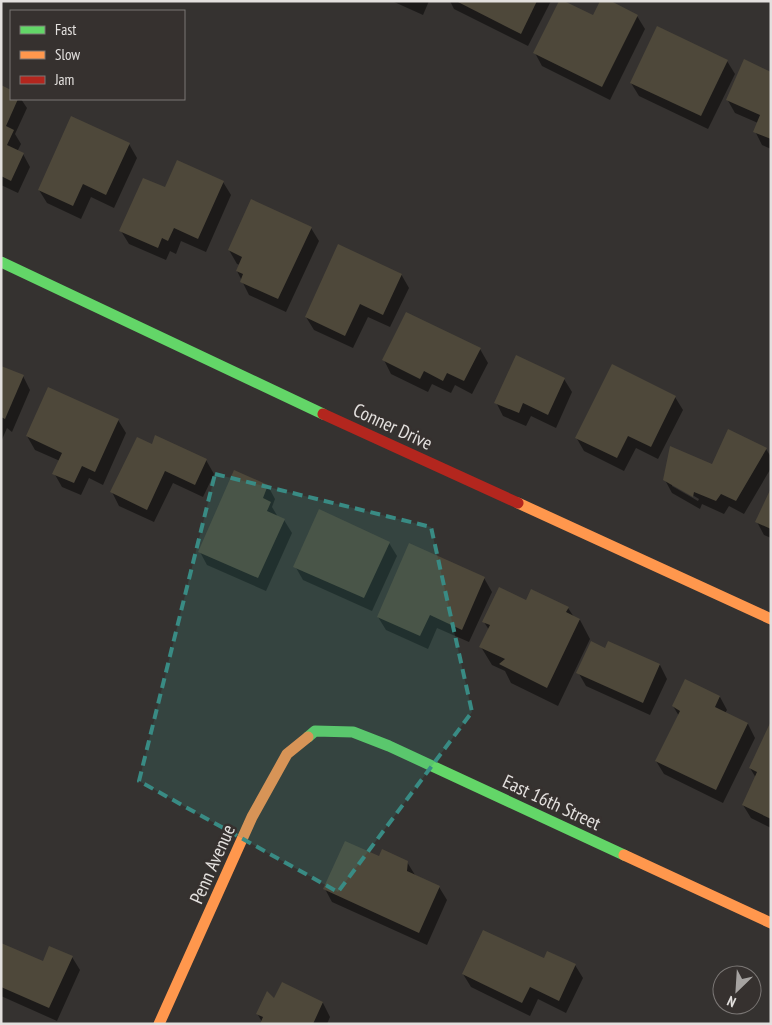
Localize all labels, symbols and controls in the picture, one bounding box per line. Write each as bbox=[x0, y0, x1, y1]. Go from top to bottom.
legend bbox=[10, 10, 185, 100]
text: Fast bbox=[55, 20, 76, 39]
text: Slow bbox=[55, 45, 80, 64]
text: Jam bbox=[54, 70, 74, 89]
street label: Conner Drive bbox=[350, 397, 437, 455]
street label: East 16th Street bbox=[499, 769, 606, 835]
street label: Penn Avenue bbox=[184, 821, 240, 907]
north arrow bbox=[712, 965, 762, 1015]
text: N bbox=[724, 992, 739, 1012]

